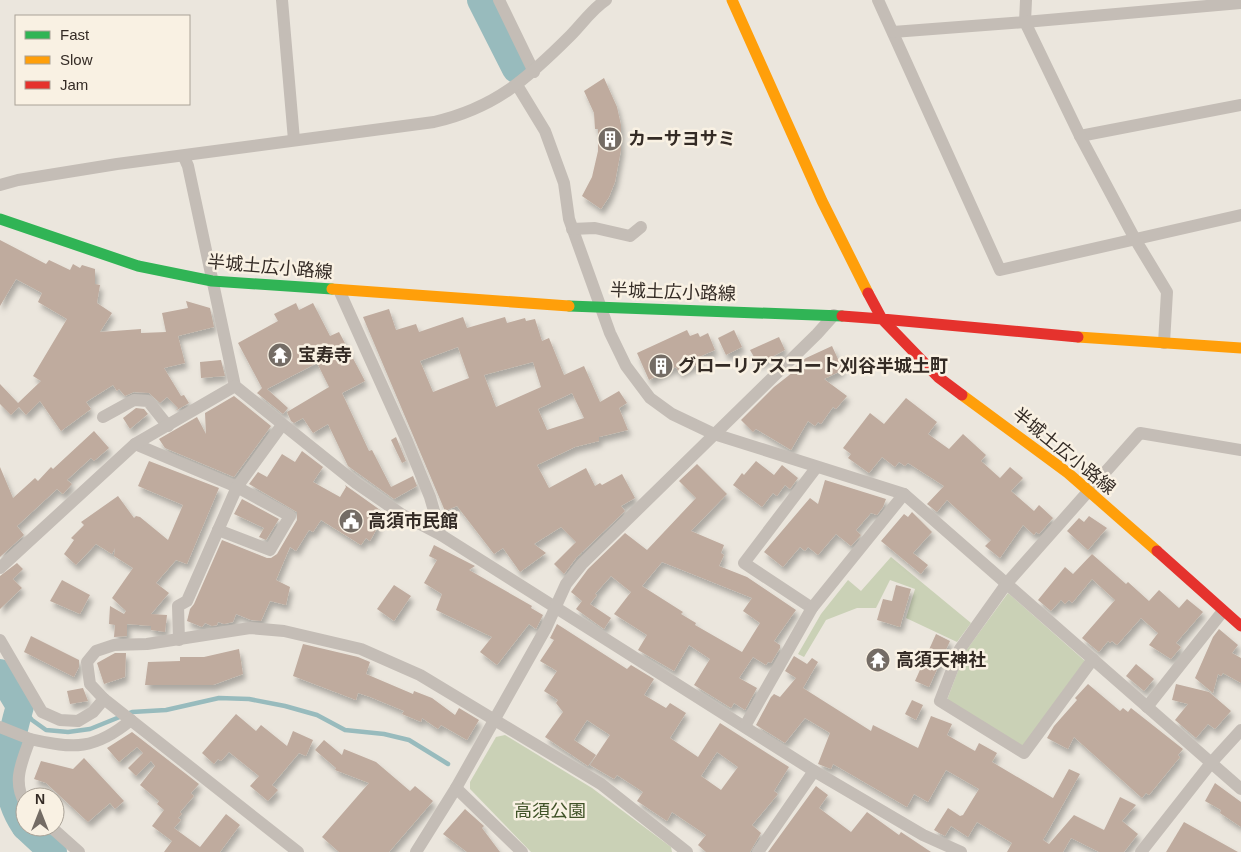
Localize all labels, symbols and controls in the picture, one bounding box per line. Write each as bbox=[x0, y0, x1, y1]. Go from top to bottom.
legend bbox=[15, 15, 190, 105]
text: Fast bbox=[60, 26, 90, 43]
text: Slow bbox=[60, 51, 93, 68]
text: Jam bbox=[60, 76, 88, 93]
building icon: カーサヨサミ bbox=[597, 126, 623, 152]
place label: カーサヨサミ bbox=[628, 129, 736, 149]
street label: 半城土広小路線 bbox=[206, 252, 334, 282]
street label: 半城土広小路線 bbox=[610, 280, 736, 304]
temple icon: 宝寿寺 bbox=[267, 342, 293, 368]
place label: 宝寿寺 bbox=[298, 345, 352, 365]
building icon: グローリアスコート刈谷半城土町 bbox=[648, 353, 674, 379]
place label: グローリアスコート刈谷半城土町 bbox=[678, 356, 948, 376]
street label: 半城土広小路線 bbox=[1009, 404, 1119, 498]
public building icon: 高須市民館 bbox=[338, 508, 364, 534]
place label: 高須市民館 bbox=[368, 511, 458, 531]
temple icon: 高須天神社 bbox=[865, 647, 891, 673]
place label: 高須天神社 bbox=[896, 650, 986, 670]
north arrow bbox=[15, 787, 65, 837]
text: N bbox=[35, 791, 45, 807]
park label: 高須公園 bbox=[514, 801, 586, 821]

